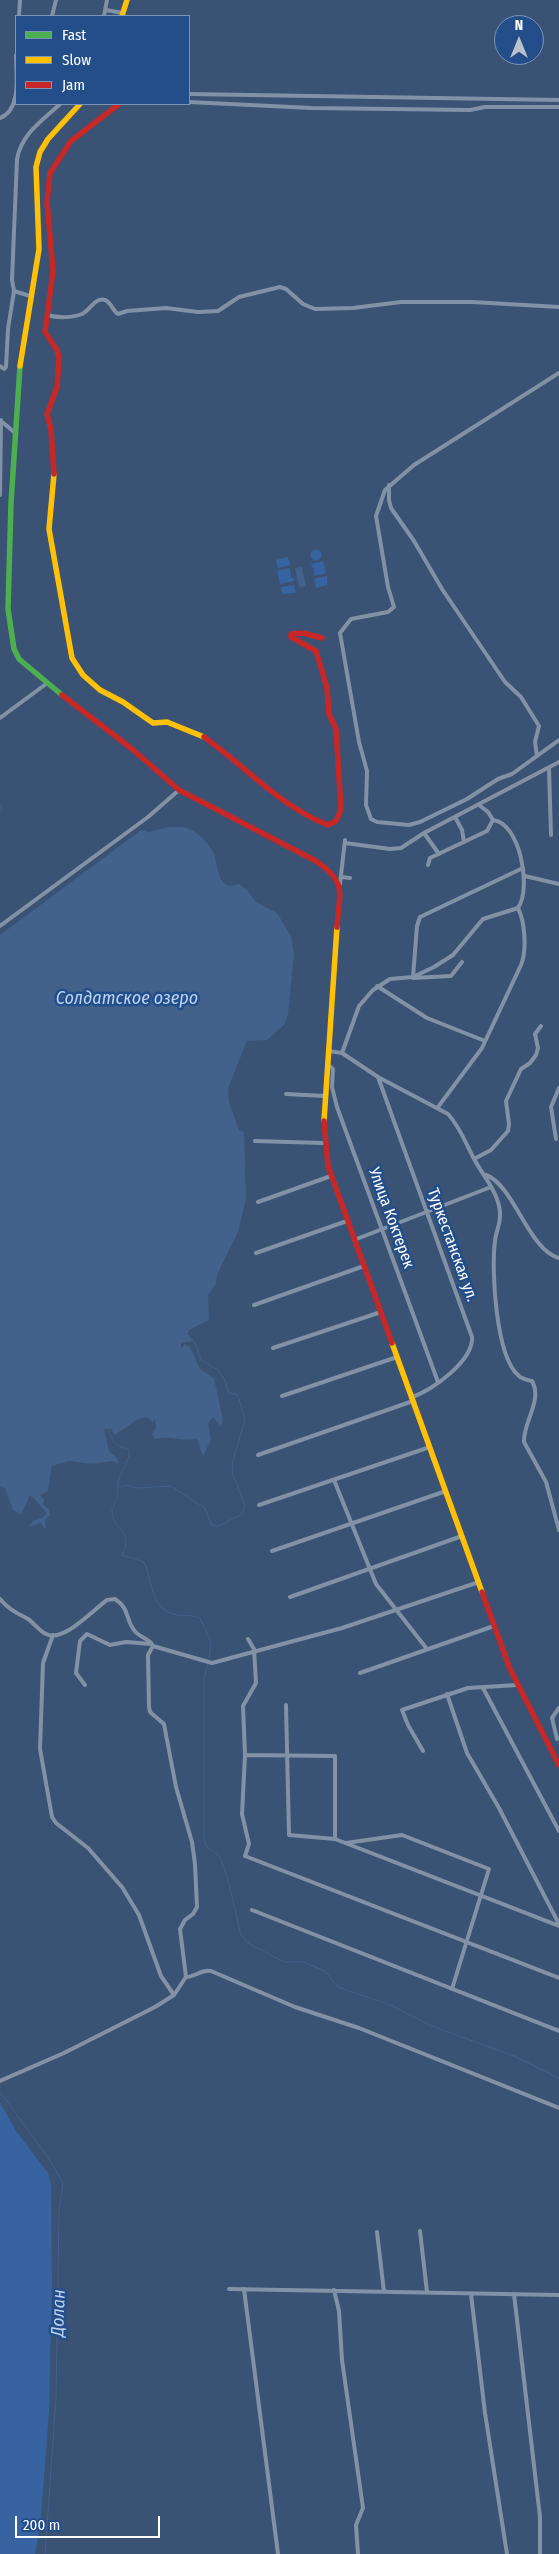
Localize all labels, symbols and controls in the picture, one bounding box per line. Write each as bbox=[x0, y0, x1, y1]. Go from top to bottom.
legend bbox=[15, 15, 190, 105]
north arrow bbox=[494, 15, 544, 65]
text: N bbox=[515, 17, 523, 34]
text: Fast bbox=[62, 26, 86, 44]
text: Slow bbox=[62, 51, 91, 69]
text: Jam bbox=[62, 76, 85, 94]
water label: Солдатское озеро bbox=[56, 988, 198, 1010]
street label: Улица Коктерек bbox=[364, 1165, 418, 1271]
street label: Туркестанская ул. bbox=[423, 1186, 481, 1304]
water label: Долан bbox=[47, 2289, 71, 2337]
scale bar bbox=[18, 2506, 162, 2538]
text: 200 m bbox=[23, 2516, 60, 2534]

